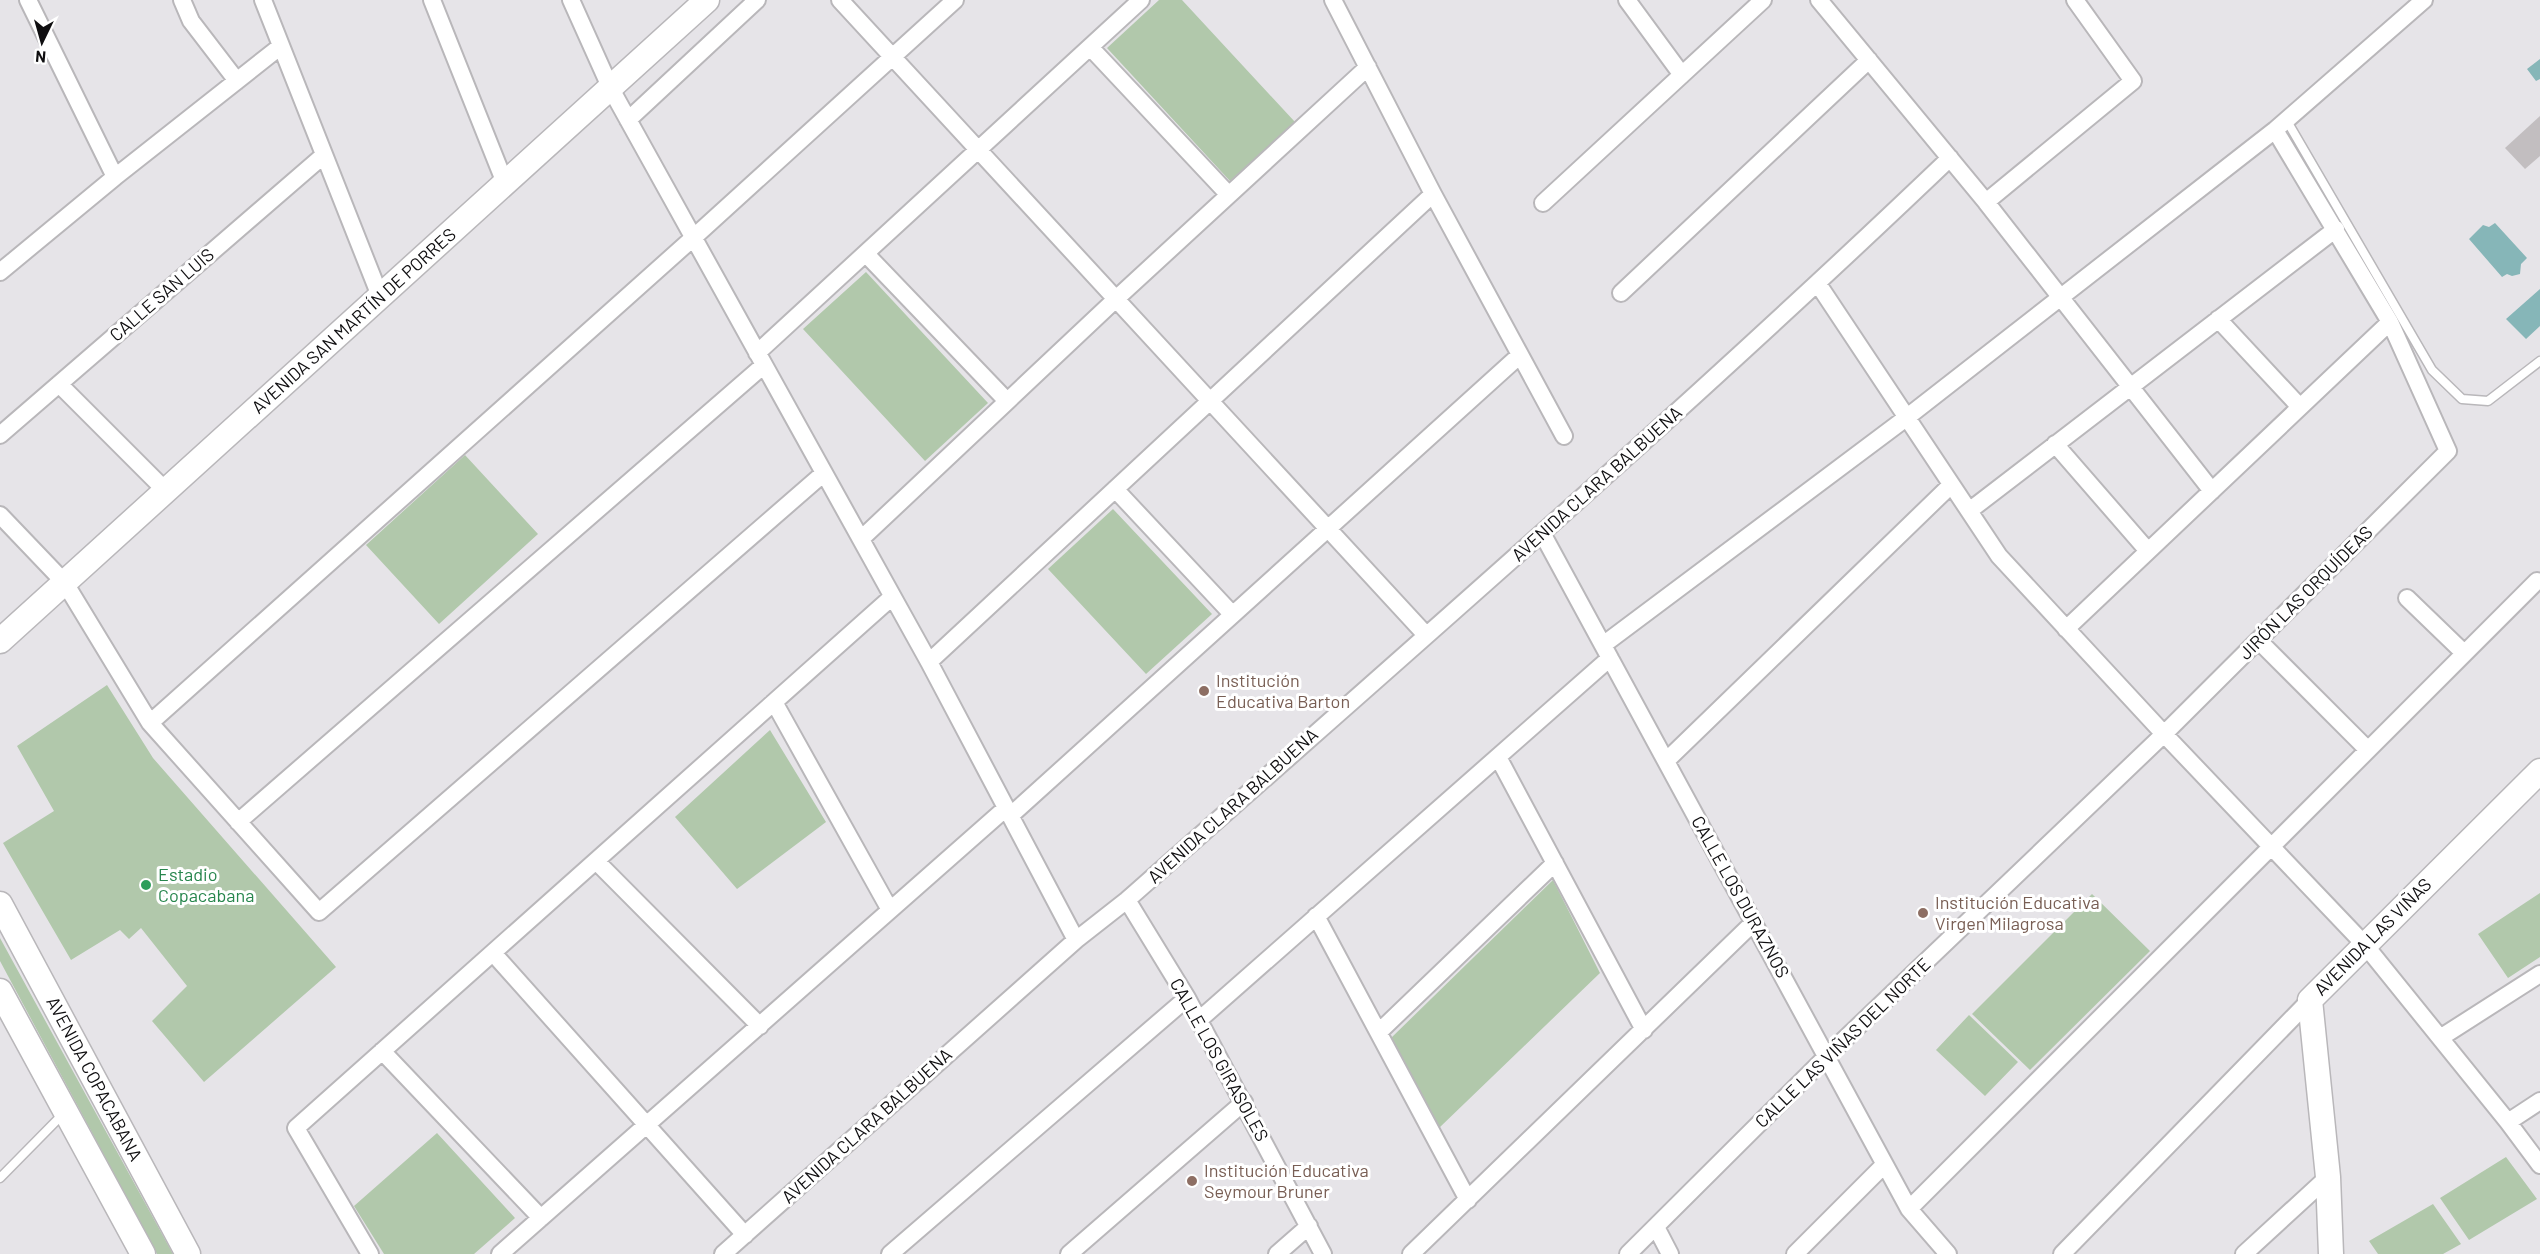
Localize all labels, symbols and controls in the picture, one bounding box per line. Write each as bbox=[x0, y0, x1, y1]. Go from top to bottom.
north arrow bbox=[12, 12, 72, 72]
text: N bbox=[35, 48, 47, 67]
street label: AVENIDA SAN MARTÍN DE PORRES bbox=[247, 223, 460, 418]
street label: CALLE SAN LUIS bbox=[105, 243, 218, 346]
street label: AVENIDA CLARA BALBUENA bbox=[1507, 401, 1686, 565]
street label: JIRÓN LAS ORQUÍDEAS bbox=[2234, 521, 2377, 664]
place label: Institución Educativa Barton bbox=[1216, 669, 1350, 712]
marker: Institución Educativa Barton bbox=[1197, 684, 1211, 698]
street label: AVENIDA CLARA BALBUENA bbox=[1143, 723, 1322, 887]
street label: CALLE LOS DURAZNOS bbox=[1687, 812, 1795, 981]
place label: Estadio Copacabana bbox=[158, 863, 254, 906]
street label: AVENIDA LAS VIÑAS bbox=[2309, 873, 2436, 1000]
marker: Estadio Copacabana bbox=[139, 878, 153, 892]
place label: Institución Educativa Virgen Milagrosa bbox=[1935, 891, 2100, 934]
marker: Institución Educativa Virgen Milagrosa bbox=[1916, 906, 1930, 920]
street label: CALLE LAS VIÑAS DEL NORTE bbox=[1750, 953, 1935, 1132]
street label: CALLE LOS GIRASOLES bbox=[1166, 974, 1274, 1145]
street label: AVENIDA COPACABANA bbox=[42, 993, 148, 1165]
street label: AVENIDA CLARA BALBUENA bbox=[777, 1043, 956, 1207]
place label: Institución Educativa Seymour Bruner bbox=[1204, 1159, 1369, 1202]
marker: Institución Educativa Seymour Bruner bbox=[1185, 1174, 1199, 1188]

